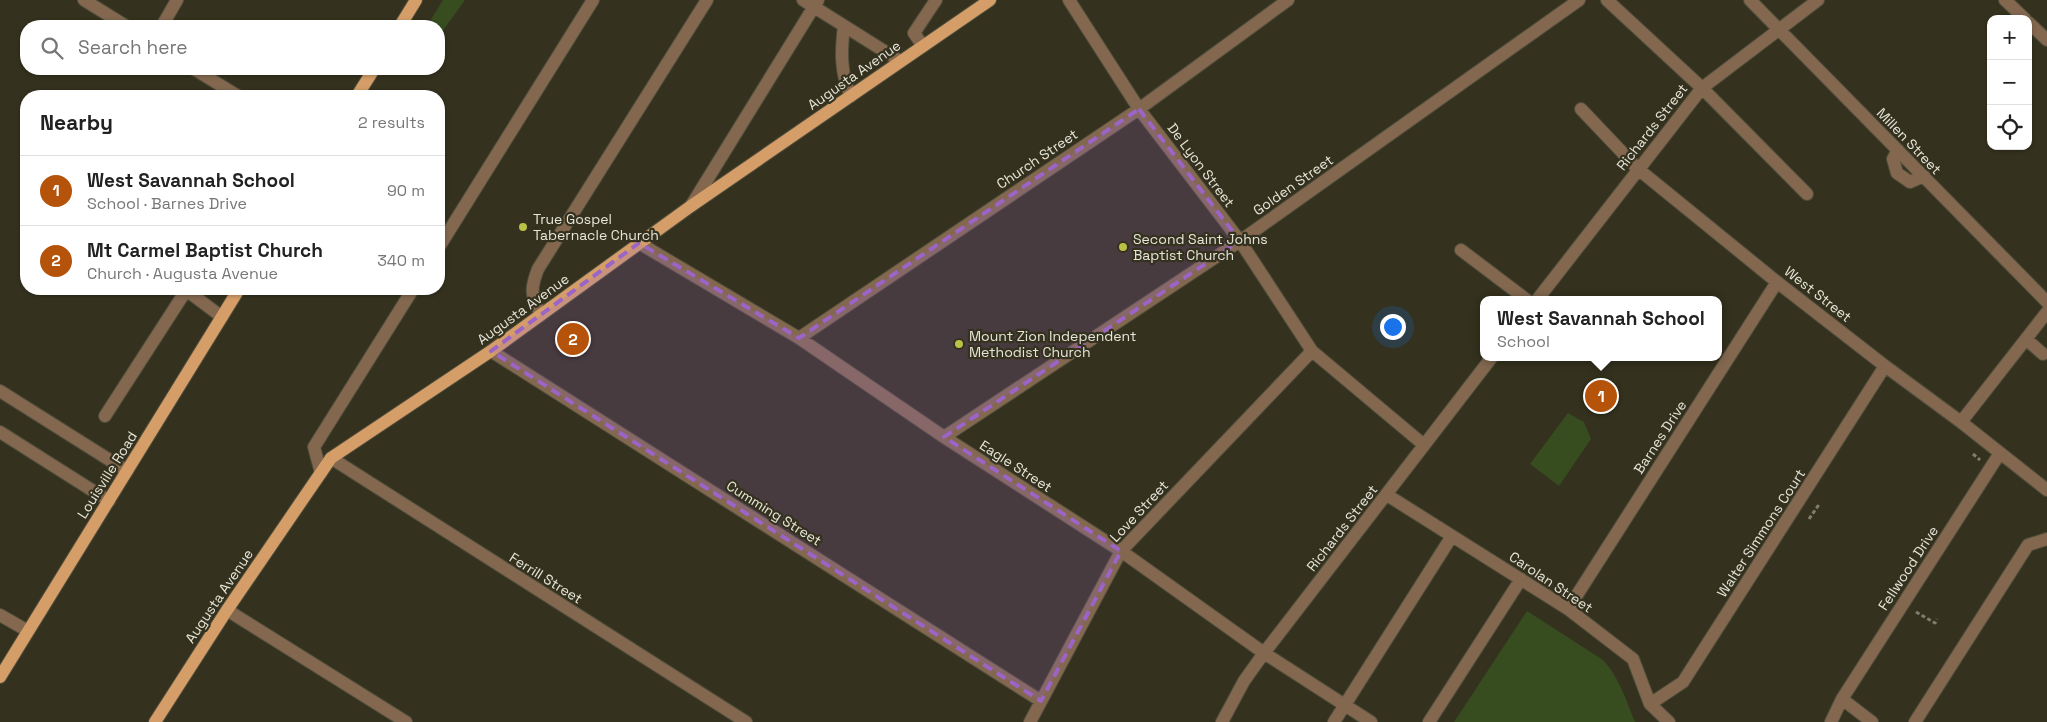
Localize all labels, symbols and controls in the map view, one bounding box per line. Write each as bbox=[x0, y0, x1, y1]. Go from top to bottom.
map controls bbox=[1987, 15, 2032, 150]
button: + bbox=[1987, 15, 2032, 60]
search box bbox=[20, 20, 445, 75]
icon: search bbox=[38, 34, 66, 62]
text: Search here bbox=[78, 35, 188, 60]
street label: Augusta Avenue bbox=[804, 36, 904, 114]
button: − bbox=[1987, 60, 2032, 105]
street label: Richards Street bbox=[1613, 80, 1691, 174]
street label: Millen Street bbox=[1873, 104, 1945, 178]
button: locate bbox=[1987, 105, 2032, 150]
text: Nearby bbox=[40, 109, 113, 136]
text: 2 results bbox=[358, 112, 425, 133]
street label: De Lyon Street bbox=[1163, 119, 1239, 211]
street label: Church Street bbox=[993, 125, 1081, 193]
street label: Golden Street bbox=[1250, 151, 1336, 219]
text: West Savannah School bbox=[87, 168, 295, 193]
text: 1 bbox=[52, 180, 60, 201]
text: 90 m bbox=[387, 180, 425, 201]
text: School · Barnes Drive bbox=[87, 193, 247, 214]
place label: True Gospel Tabernacle Church bbox=[533, 210, 659, 244]
marker: True Gospel Tabernacle Church bbox=[517, 221, 529, 233]
place label: Second Saint Johns Baptist Church bbox=[1133, 230, 1268, 264]
text: Mt Carmel Baptist Church bbox=[87, 238, 323, 263]
marker: Second Saint Johns Baptist Church bbox=[1117, 241, 1129, 253]
text: 2 bbox=[51, 250, 61, 271]
text: 340 m bbox=[377, 250, 425, 271]
street label: West Street bbox=[1781, 262, 1855, 326]
text: Church · Augusta Avenue bbox=[87, 263, 278, 284]
street label: Augusta Avenue bbox=[473, 270, 573, 348]
popup bbox=[1480, 296, 1722, 361]
text: West Savannah School bbox=[1497, 306, 1705, 331]
your location bbox=[1380, 314, 1406, 340]
pin: 2 bbox=[557, 320, 589, 358]
place label: Mount Zion Independent Methodist Church bbox=[969, 327, 1136, 361]
text: School bbox=[1497, 331, 1550, 352]
marker: Mount Zion Independent Methodist Church bbox=[953, 338, 965, 350]
pin: 1 bbox=[1585, 377, 1617, 415]
street label: Barnes Drive bbox=[1630, 397, 1690, 477]
street label: Louisville Road bbox=[73, 428, 141, 522]
street label: Eagle Street bbox=[976, 436, 1056, 496]
street label: Walter Simmons Court bbox=[1713, 466, 1809, 600]
street label: Cumming Street bbox=[723, 476, 825, 550]
street label: Love Street bbox=[1106, 476, 1172, 546]
street label: Richards Street bbox=[1303, 481, 1381, 575]
street label: Fellwood Drive bbox=[1874, 522, 1942, 614]
street label: Augusta Avenue bbox=[181, 546, 257, 646]
street label: Carolan Street bbox=[1506, 547, 1596, 617]
street label: Ferrill Street bbox=[506, 548, 586, 608]

